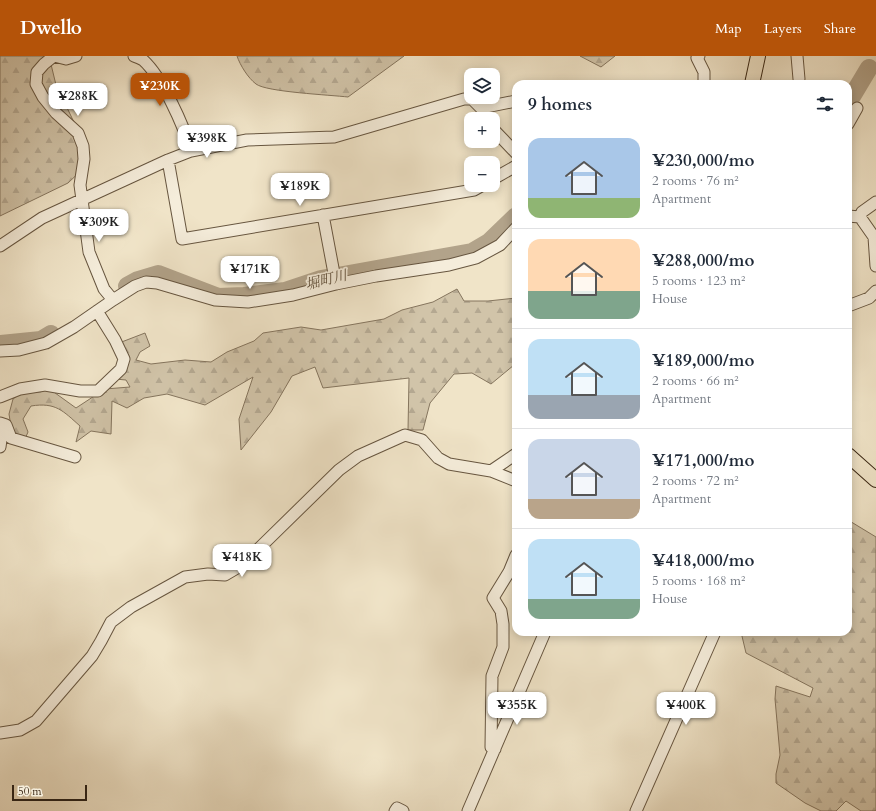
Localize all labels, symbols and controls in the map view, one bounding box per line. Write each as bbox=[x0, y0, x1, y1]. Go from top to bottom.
text: Dwello bbox=[20, 15, 82, 41]
text: Map bbox=[715, 19, 742, 38]
text: Layers bbox=[764, 19, 802, 38]
text: Share bbox=[824, 19, 856, 38]
map controls bbox=[464, 68, 500, 192]
button: layers bbox=[464, 68, 500, 104]
pin: ¥230K bbox=[132, 73, 188, 107]
text: ¥230K bbox=[140, 77, 180, 95]
pin: ¥288K bbox=[50, 83, 106, 117]
text: ¥288K bbox=[58, 87, 98, 105]
text: 9 homes bbox=[528, 93, 592, 116]
icon: filters bbox=[814, 93, 836, 115]
button: + bbox=[464, 112, 500, 148]
pin: ¥398K bbox=[179, 125, 235, 159]
text: ¥398K bbox=[187, 129, 227, 147]
text: ¥230,000/mo bbox=[652, 149, 754, 172]
icon: home bbox=[560, 154, 608, 202]
button: − bbox=[464, 156, 500, 192]
text: 2 rooms · 76 m² bbox=[652, 172, 739, 190]
pin: ¥189K bbox=[272, 173, 328, 207]
text: ¥189K bbox=[280, 177, 320, 195]
text: Apartment bbox=[652, 190, 711, 208]
pin: ¥309K bbox=[71, 209, 127, 243]
text: ¥309K bbox=[79, 213, 119, 231]
text: ¥288,000/mo bbox=[652, 249, 754, 272]
icon: home bbox=[560, 255, 608, 303]
pin: ¥171K bbox=[222, 256, 278, 290]
text: ¥171K bbox=[230, 260, 270, 278]
water label: 堀町川 bbox=[303, 265, 351, 294]
text: 5 rooms · 123 m² bbox=[652, 272, 745, 290]
text: House bbox=[652, 290, 687, 308]
text: ¥189,000/mo bbox=[652, 349, 754, 372]
icon: home bbox=[560, 355, 608, 403]
text: 2 rooms · 66 m² bbox=[652, 372, 739, 390]
text: Apartment bbox=[652, 390, 711, 408]
text: ¥171,000/mo bbox=[652, 449, 754, 472]
icon: home bbox=[560, 455, 608, 503]
text: 2 rooms · 72 m² bbox=[652, 472, 739, 490]
text: Apartment bbox=[652, 490, 711, 508]
pin: ¥418K bbox=[214, 544, 270, 578]
text: ¥418K bbox=[222, 548, 262, 566]
text: ¥418,000/mo bbox=[652, 549, 754, 572]
icon: home bbox=[560, 555, 608, 603]
text: 5 rooms · 168 m² bbox=[652, 572, 745, 590]
text: House bbox=[652, 590, 687, 608]
pin: ¥355K bbox=[489, 692, 545, 726]
pin: ¥400K bbox=[658, 692, 714, 726]
text: ¥355K bbox=[497, 696, 537, 714]
text: ¥400K bbox=[666, 696, 706, 714]
scale bar bbox=[12, 783, 87, 802]
text: 50 m bbox=[18, 784, 42, 799]

